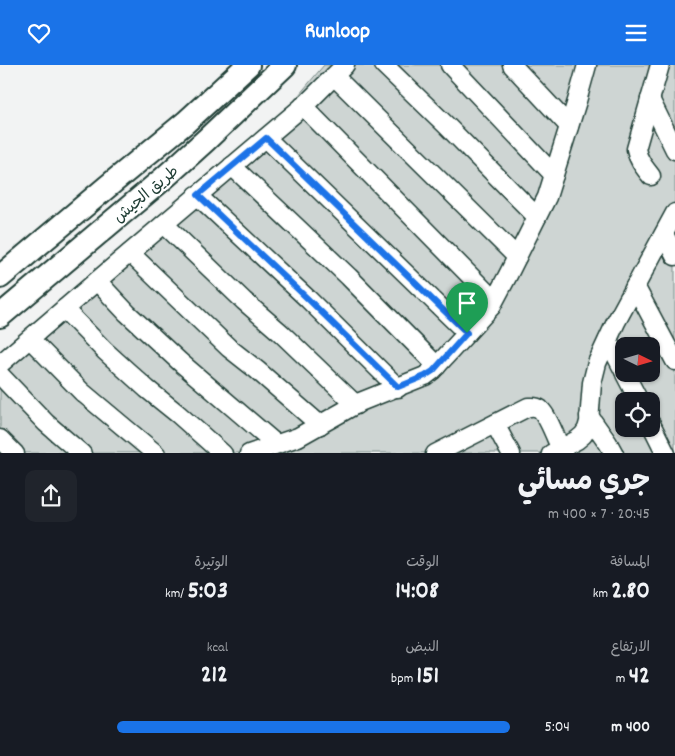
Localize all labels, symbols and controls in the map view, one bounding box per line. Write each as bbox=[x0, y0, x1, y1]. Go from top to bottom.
text: Runloop bbox=[305, 17, 370, 48]
icon: heart bbox=[25, 19, 53, 47]
icon: menu bbox=[622, 19, 650, 47]
street label: طريق الجيش bbox=[109, 161, 184, 229]
pin bbox=[446, 282, 488, 333]
icon: arrive bbox=[453, 289, 481, 317]
north arrow bbox=[615, 337, 660, 383]
map controls bbox=[615, 337, 660, 437]
button: locate bbox=[615, 392, 660, 437]
text: جري مسائي bbox=[518, 464, 650, 504]
button: share bbox=[25, 470, 77, 522]
text: 20:45 · 7 × 400 m bbox=[548, 503, 650, 526]
text: الوتيرة bbox=[194, 553, 228, 573]
text: الوقت bbox=[406, 553, 439, 573]
text: المسافة bbox=[610, 553, 650, 573]
text: 5:03 bbox=[188, 574, 228, 610]
text: 14:08 bbox=[395, 574, 439, 610]
text: 2.80 bbox=[611, 574, 650, 610]
text: /km bbox=[165, 584, 188, 604]
text: km bbox=[593, 584, 611, 604]
text: kcal bbox=[207, 638, 228, 658]
text: النبض bbox=[406, 638, 439, 658]
text: الارتفاع bbox=[611, 638, 650, 658]
text: 212 bbox=[201, 658, 228, 694]
text: 151 bbox=[416, 659, 439, 695]
text: 42 bbox=[629, 659, 650, 695]
text: bpm bbox=[391, 669, 416, 689]
text: m bbox=[616, 669, 629, 689]
text: 5:04 bbox=[545, 716, 570, 739]
text: 400 m bbox=[611, 716, 650, 739]

